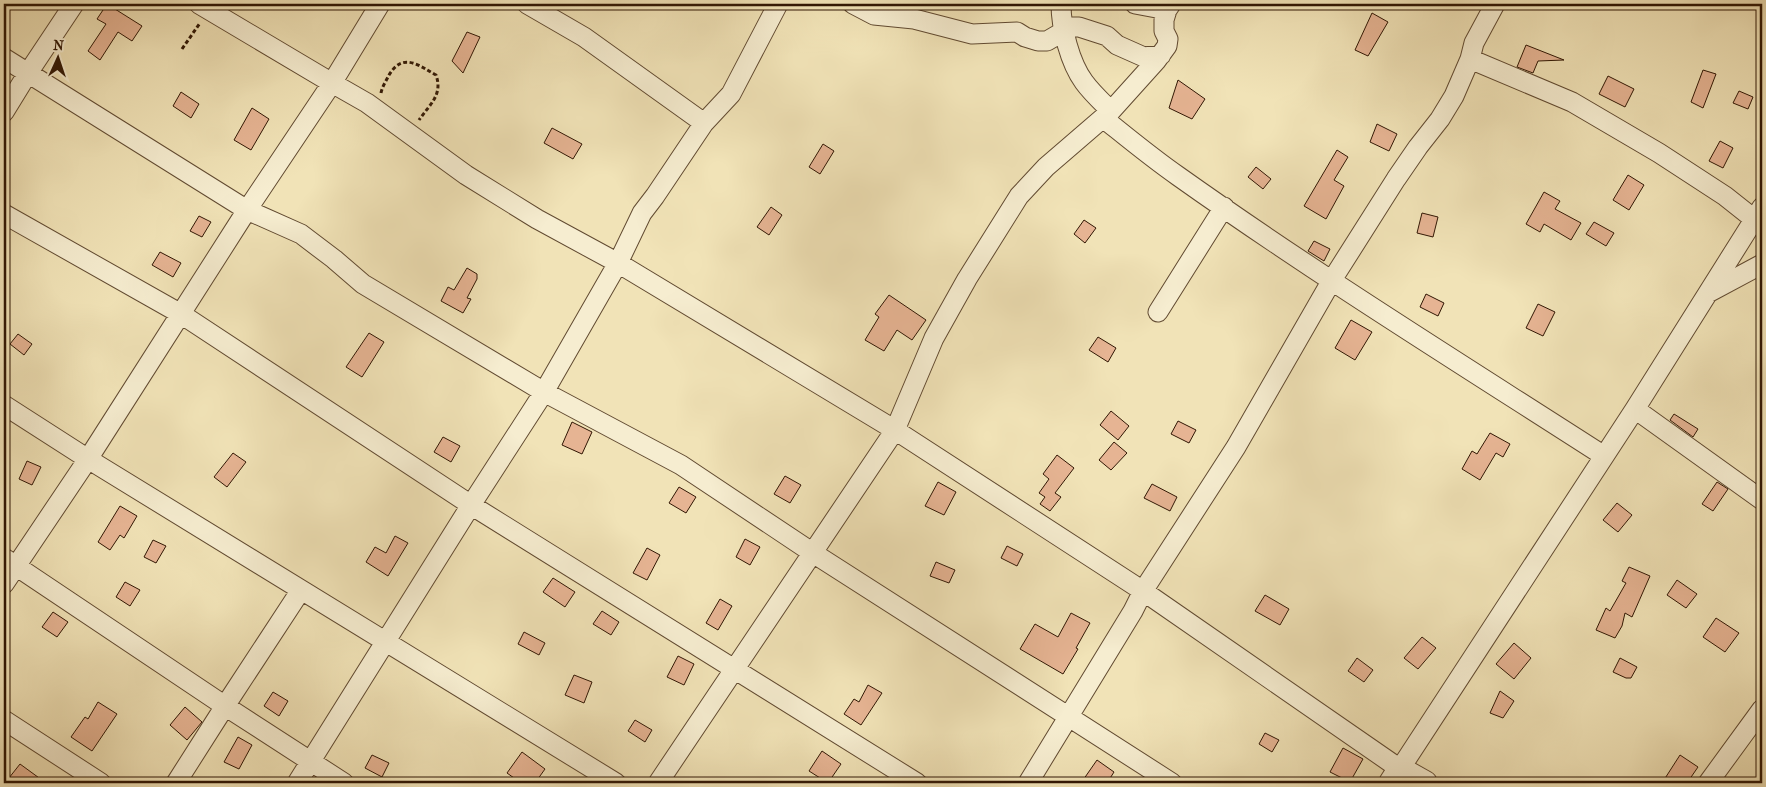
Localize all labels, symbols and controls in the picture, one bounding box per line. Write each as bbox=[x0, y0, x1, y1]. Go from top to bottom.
north arrow bbox=[32, 32, 82, 82]
text: N bbox=[53, 37, 65, 54]

